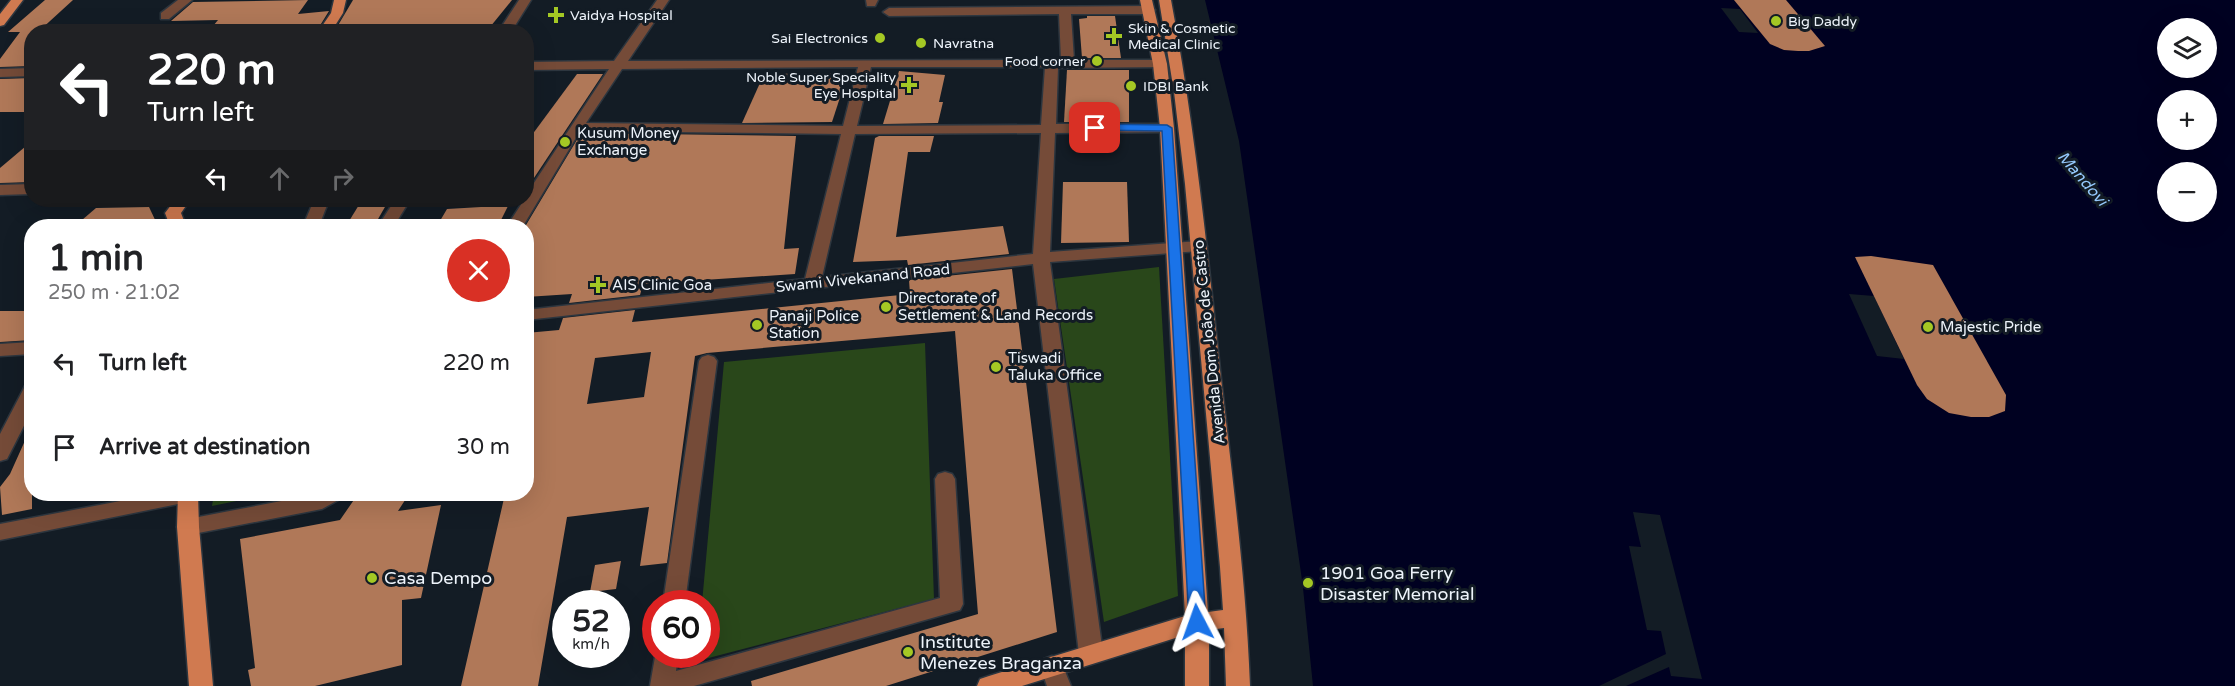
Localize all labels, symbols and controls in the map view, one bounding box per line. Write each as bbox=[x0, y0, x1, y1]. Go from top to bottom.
marker: Vaidya Hospital bbox=[547, 6, 565, 24]
place label: Vaidya Hospital bbox=[570, 7, 673, 24]
place label: Big Daddy bbox=[1788, 13, 1857, 30]
marker: Big Daddy bbox=[1769, 14, 1783, 28]
map controls bbox=[2157, 18, 2217, 222]
button: layers bbox=[2157, 18, 2217, 78]
place label: Skin & Cosmetic Medical Clinic bbox=[1128, 20, 1236, 53]
marker: Skin & Cosmetic Medical Clinic bbox=[1105, 27, 1123, 45]
place label: Sai Electronics bbox=[771, 30, 868, 47]
marker: Sai Electronics bbox=[873, 31, 887, 45]
place label: Navratna bbox=[933, 35, 994, 52]
marker: Navratna bbox=[914, 36, 928, 50]
text: 220 m bbox=[147, 45, 276, 96]
icon: left bbox=[48, 48, 126, 126]
place label: Food corner bbox=[1004, 53, 1086, 70]
marker: Food corner bbox=[1090, 54, 1104, 68]
place label: Noble Super Speciality Eye Hospital bbox=[746, 69, 896, 102]
marker: Noble Super Speciality Eye Hospital bbox=[900, 76, 918, 94]
place label: IDBI Bank bbox=[1143, 78, 1209, 95]
marker: IDBI Bank bbox=[1124, 79, 1138, 93]
button: + bbox=[2157, 90, 2217, 150]
text: Turn left bbox=[147, 96, 254, 129]
pin bbox=[1069, 102, 1120, 153]
icon: arrive bbox=[1078, 111, 1111, 144]
place label: Kusum Money Exchange bbox=[577, 124, 679, 159]
marker: Kusum Money Exchange bbox=[558, 135, 572, 149]
water label: Mandovi bbox=[2053, 147, 2113, 212]
icon: left bbox=[200, 162, 233, 195]
icon: ahead bbox=[263, 162, 296, 195]
icon: right bbox=[326, 162, 359, 195]
button: − bbox=[2157, 162, 2217, 222]
text: 1 min bbox=[48, 237, 144, 280]
button: close bbox=[447, 239, 510, 302]
street label: Avenida Dom João de Castro bbox=[1189, 239, 1229, 445]
street label: Swami Vivekanand Road bbox=[775, 260, 951, 296]
marker: AIS Clinic Goa bbox=[589, 276, 607, 294]
place label: AIS Clinic Goa bbox=[612, 276, 712, 294]
text: 250 m · 21:02 bbox=[48, 281, 180, 305]
place label: Directorate of Settlement & Land Records bbox=[898, 289, 1093, 324]
marker: Directorate of Settlement & Land Records bbox=[879, 300, 893, 314]
place label: Panaji Police Station bbox=[769, 307, 859, 342]
marker: Panaji Police Station bbox=[750, 318, 764, 332]
place label: Majestic Pride bbox=[1940, 318, 2041, 336]
marker: Majestic Pride bbox=[1921, 320, 1935, 334]
icon: left bbox=[48, 347, 81, 380]
place label: Tiswadi Taluka Office bbox=[1008, 349, 1102, 384]
text: Turn left bbox=[99, 350, 187, 376]
text: 220 m bbox=[443, 350, 510, 376]
marker: Tiswadi Taluka Office bbox=[989, 360, 1003, 374]
icon: arrive bbox=[48, 431, 81, 464]
text: Arrive at destination bbox=[99, 434, 310, 460]
text: 30 m bbox=[456, 434, 510, 460]
place label: 1901 Goa Ferry Disaster Memorial bbox=[1320, 562, 1474, 605]
place label: Casa Dempo bbox=[384, 567, 492, 589]
marker: Casa Dempo bbox=[365, 571, 379, 585]
marker: 1901 Goa Ferry Disaster Memorial bbox=[1301, 576, 1315, 590]
speed limit sign: 60 bbox=[642, 590, 720, 668]
position arrow bbox=[1165, 590, 1229, 654]
text: 52 bbox=[572, 603, 610, 640]
place label: Institute Menezes Braganza bbox=[920, 631, 1082, 674]
text: km/h bbox=[572, 635, 610, 653]
marker: Institute Menezes Braganza bbox=[901, 645, 915, 659]

